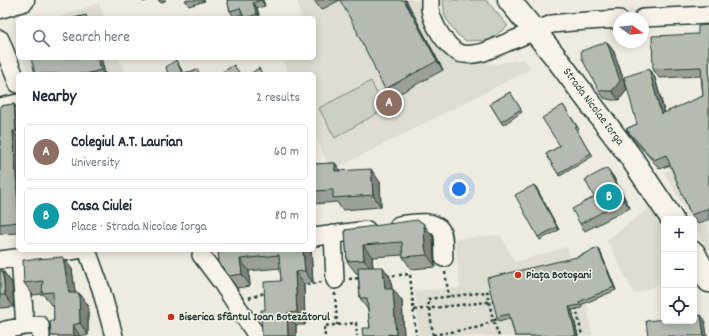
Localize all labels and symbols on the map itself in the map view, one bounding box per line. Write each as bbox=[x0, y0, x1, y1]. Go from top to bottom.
north arrow bbox=[613, 12, 649, 48]
street label: Strada Nicolae Iorga bbox=[558, 65, 628, 150]
pin: A bbox=[376, 88, 402, 118]
your location bbox=[449, 179, 469, 199]
pin: B bbox=[596, 182, 622, 212]
place label: Piața Botoșani bbox=[526, 267, 592, 284]
marker: Piața Botoșani bbox=[513, 270, 523, 280]
place label: Biserica Sfântul Ioan Botezătorul bbox=[179, 309, 330, 326]
marker: Biserica Sfântul Ioan Botezătorul bbox=[166, 312, 176, 322]

